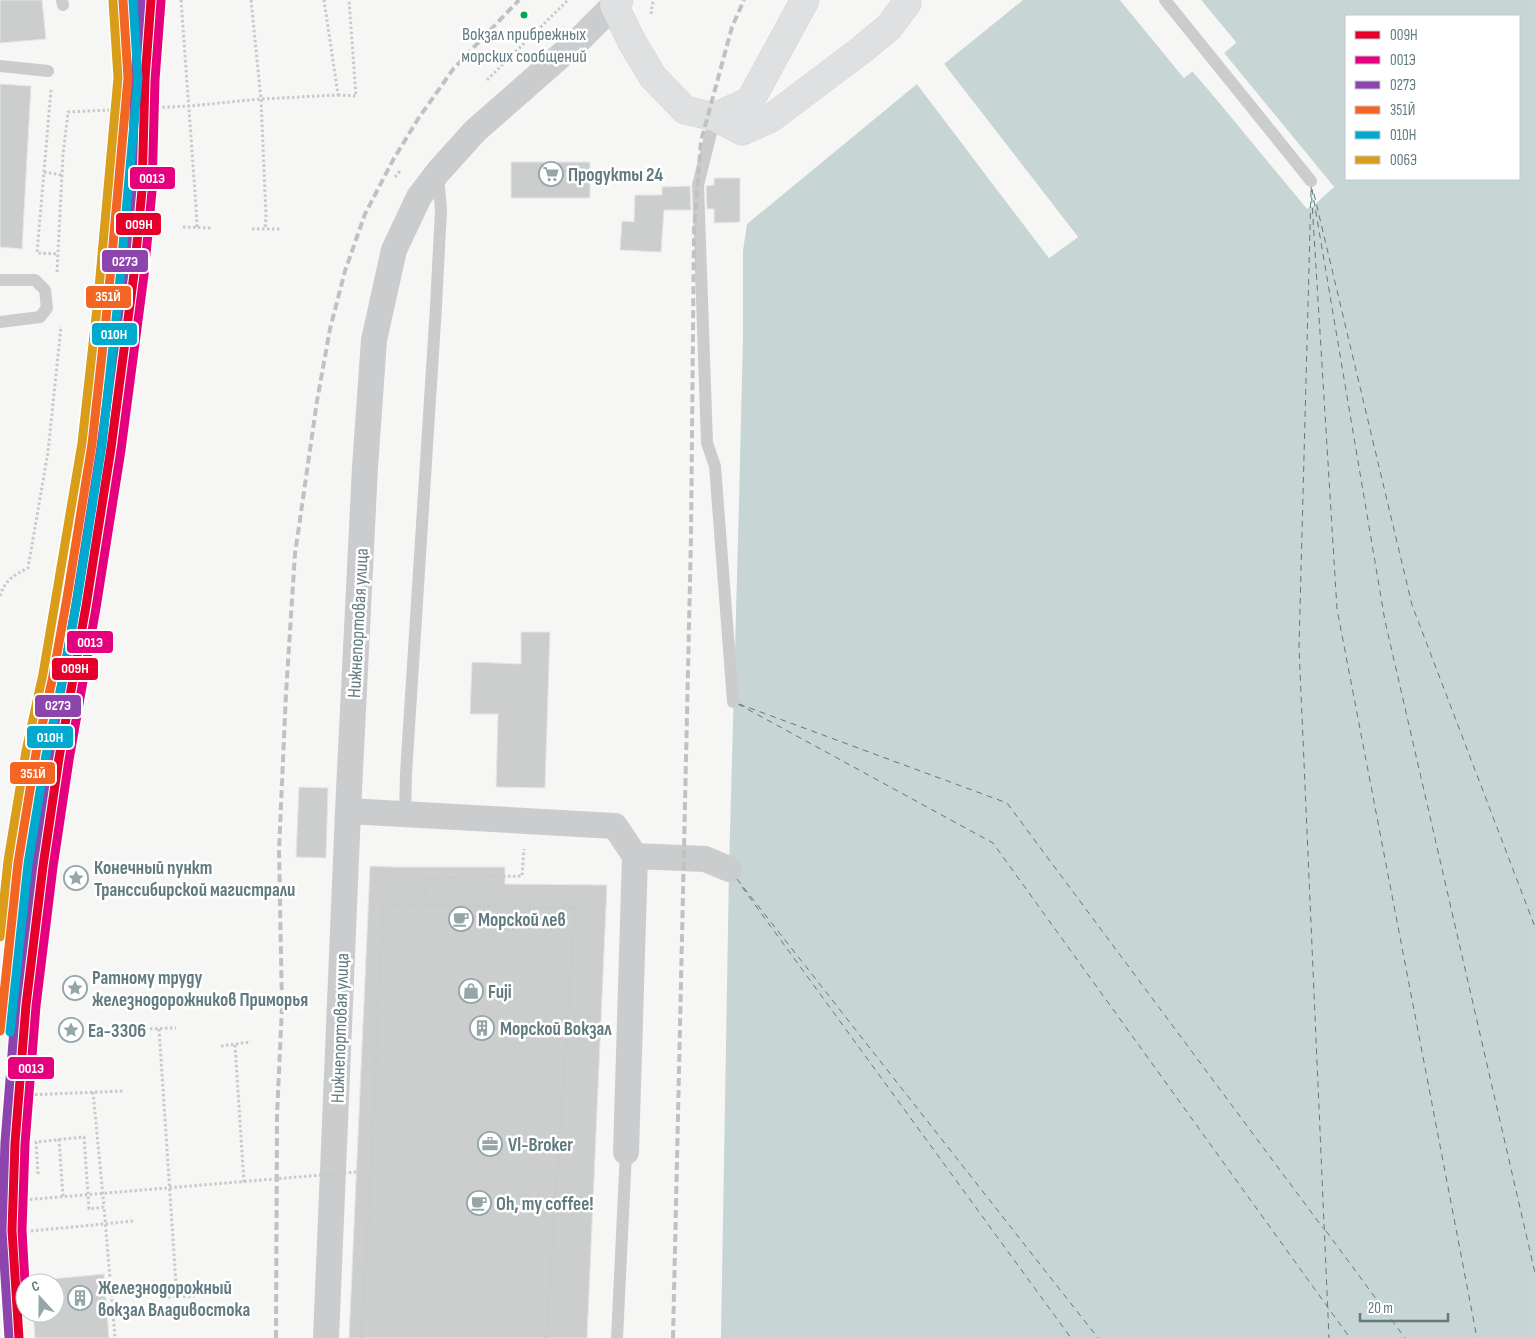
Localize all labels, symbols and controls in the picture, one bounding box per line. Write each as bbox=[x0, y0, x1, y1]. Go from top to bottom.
marker: Вокзал прибрежных морских сообщений bbox=[519, 10, 529, 20]
legend bbox=[1345, 15, 1520, 180]
place label: Вокзал прибрежных морских сообщений bbox=[461, 24, 587, 67]
text: 009Н bbox=[1390, 26, 1418, 45]
text: 001Э bbox=[1390, 51, 1416, 70]
text: 027Э bbox=[1390, 76, 1416, 95]
text: 351Й bbox=[1390, 101, 1415, 120]
text: 010Н bbox=[1390, 126, 1416, 145]
text: 006Э bbox=[1390, 151, 1417, 170]
supermarket icon: Продукты 24 bbox=[538, 161, 564, 187]
place label: Продукты 24 bbox=[568, 164, 663, 187]
line badge: 001Э bbox=[129, 166, 176, 190]
text: 001Э bbox=[139, 170, 165, 187]
line badge: 009Н bbox=[115, 212, 162, 236]
text: 009Н bbox=[125, 216, 153, 233]
line badge: 027Э bbox=[101, 249, 149, 273]
text: 027Э bbox=[112, 253, 138, 270]
line badge: 351Й bbox=[85, 285, 132, 309]
text: 351Й bbox=[95, 288, 121, 305]
line badge: 010Н bbox=[91, 322, 138, 346]
text: 010Н bbox=[101, 326, 127, 343]
street label: Нижнепортовая улица bbox=[343, 548, 374, 699]
line badge: 001Э bbox=[66, 630, 114, 654]
text: 001Э bbox=[77, 634, 103, 651]
line badge: 009Н bbox=[51, 657, 99, 681]
text: 009Н bbox=[61, 660, 89, 677]
line badge: 027Э bbox=[34, 694, 82, 718]
text: 027Э bbox=[45, 697, 71, 714]
line badge: 010Н bbox=[26, 725, 74, 749]
text: 010Н bbox=[37, 729, 63, 746]
line badge: 351Й bbox=[9, 761, 56, 785]
text: 351Й bbox=[20, 765, 46, 782]
place label: Конечный пункт Транссибирской магистрали bbox=[94, 857, 295, 902]
place icon: Конечный пункт Транссибирской магистрали bbox=[63, 865, 89, 891]
cafe icon: Морской лев bbox=[448, 906, 474, 932]
place label: Морской лев bbox=[478, 909, 566, 932]
street label: Нижнепортовая улица bbox=[326, 953, 355, 1103]
place label: Ратному труду железнодорожников Приморья bbox=[92, 967, 308, 1012]
place icon: Ратному труду железнодорожников Приморья bbox=[62, 975, 88, 1001]
shop icon: Fuji bbox=[458, 978, 484, 1004]
place label: Fuji bbox=[488, 981, 512, 1004]
building icon: Морской Вокзал bbox=[469, 1015, 495, 1041]
place icon: Еа-3306 bbox=[58, 1017, 84, 1043]
place label: Морской Вокзал bbox=[500, 1018, 612, 1041]
place label: Еа-3306 bbox=[88, 1020, 146, 1043]
line badge: 001Э bbox=[7, 1056, 55, 1080]
text: 001Э bbox=[18, 1060, 44, 1077]
office icon: Vl-Broker bbox=[477, 1131, 503, 1157]
place label: Vl-Broker bbox=[508, 1134, 573, 1157]
cafe icon: Oh, my coffee! bbox=[466, 1190, 492, 1216]
place label: Oh, my coffee! bbox=[496, 1193, 594, 1216]
north arrow bbox=[15, 1273, 65, 1323]
text: С bbox=[29, 1277, 42, 1296]
place label: Железнодорожный вокзал Владивостока bbox=[98, 1277, 250, 1322]
building icon: Железнодорожный вокзал Владивостока bbox=[67, 1285, 93, 1311]
scale bar bbox=[1360, 1290, 1448, 1322]
text: 20 m bbox=[1368, 1299, 1393, 1318]

